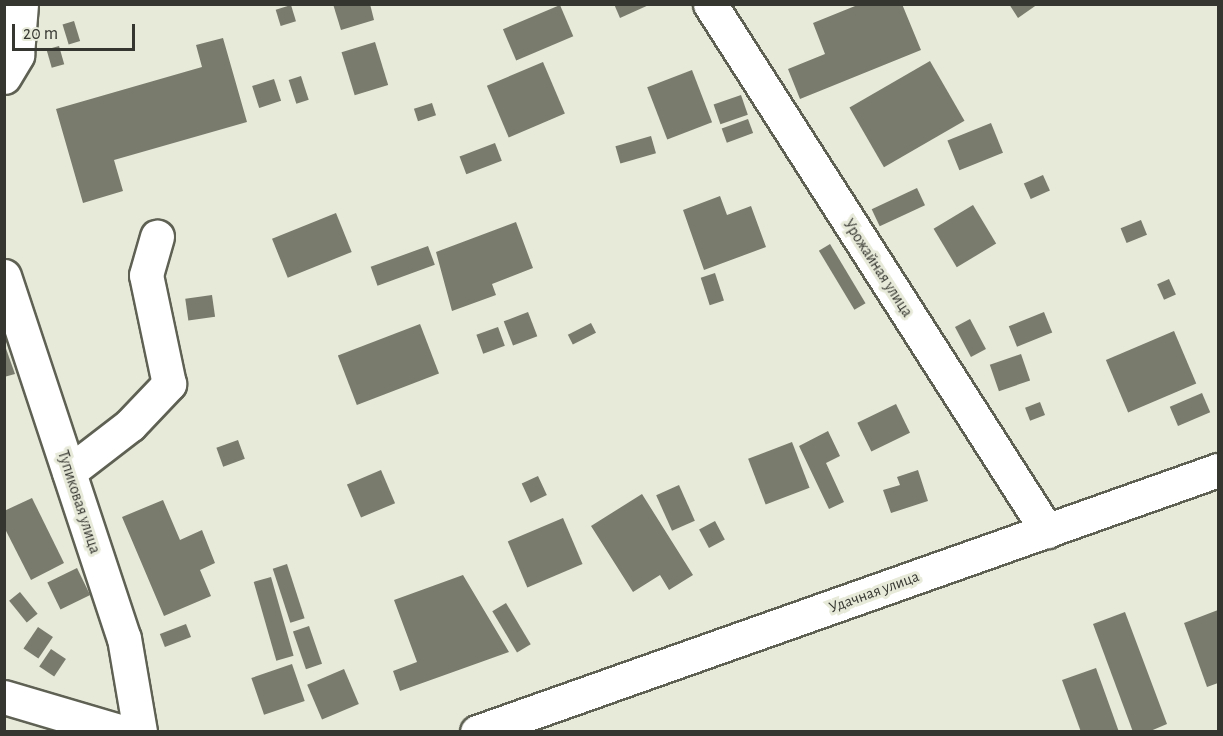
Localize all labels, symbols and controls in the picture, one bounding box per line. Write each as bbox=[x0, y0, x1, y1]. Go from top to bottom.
scale bar bbox=[15, 12, 138, 50]
text: 20 m bbox=[23, 25, 58, 43]
street label: Урожайная улица bbox=[839, 215, 917, 321]
street label: Тупиковая улица bbox=[53, 448, 105, 556]
street label: Удачная улица bbox=[826, 567, 922, 617]

